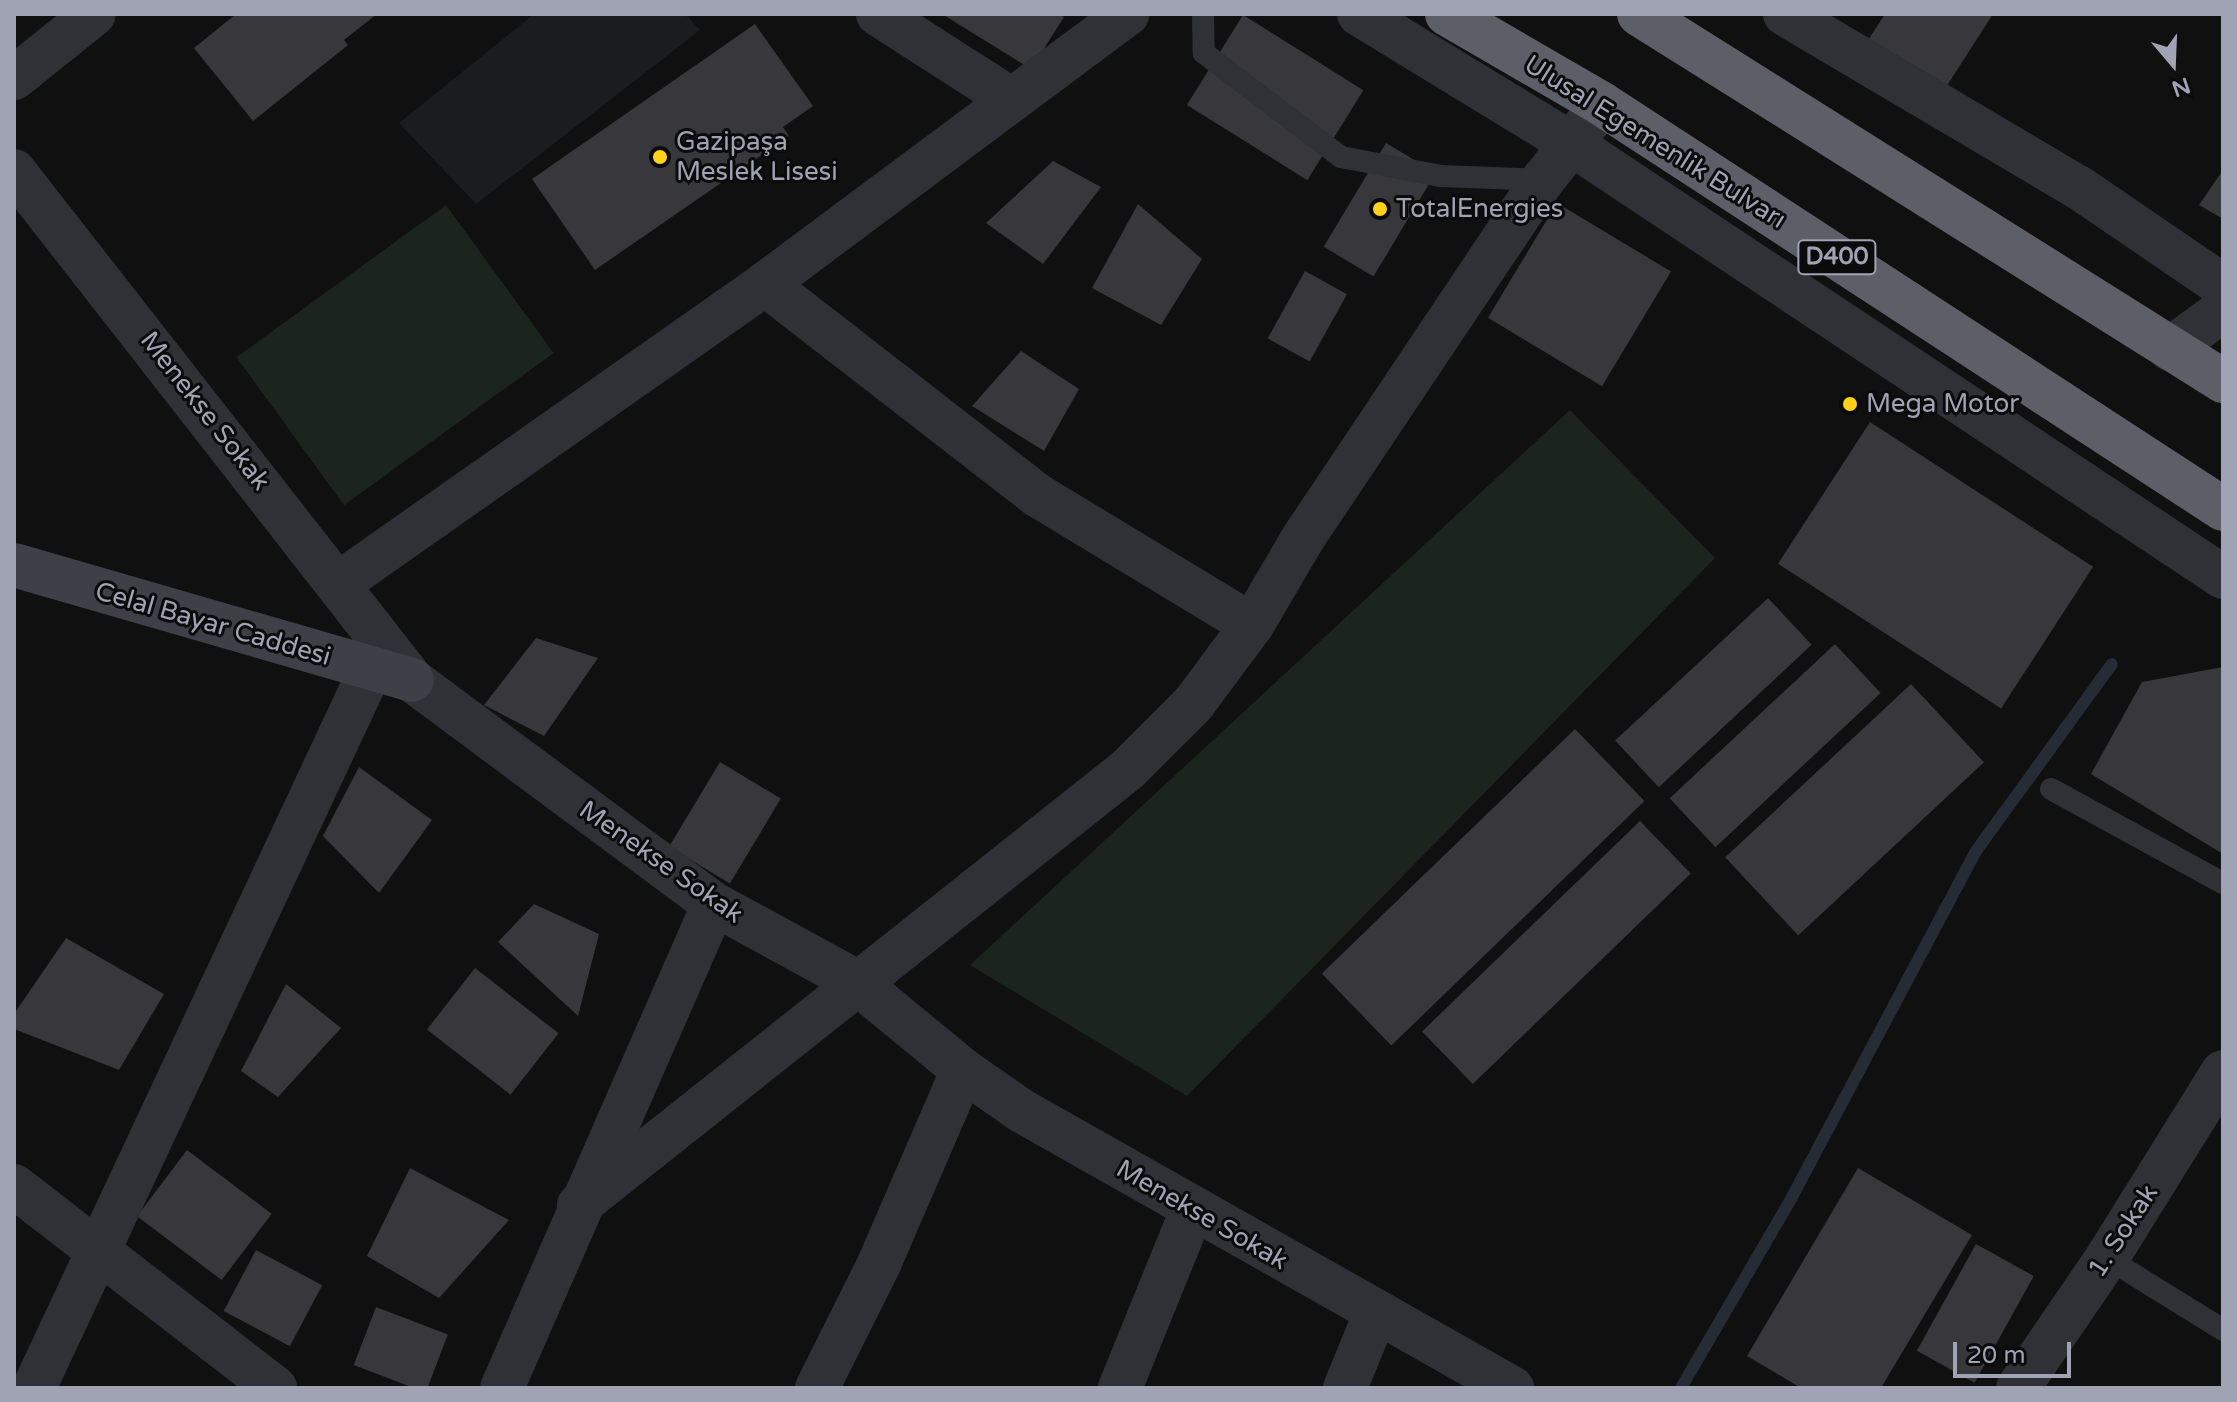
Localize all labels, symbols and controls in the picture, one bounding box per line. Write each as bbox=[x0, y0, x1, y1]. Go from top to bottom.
north arrow bbox=[2133, 24, 2213, 104]
street label: Ulusal Egemenlik Bulvarı bbox=[1518, 49, 1792, 235]
text: N bbox=[2168, 72, 2193, 102]
place label: Gazipaşa Meslek Lisesi bbox=[676, 126, 838, 188]
marker: Gazipaşa Meslek Lisesi bbox=[651, 148, 669, 166]
place label: TotalEnergies bbox=[1396, 193, 1563, 225]
marker: TotalEnergies bbox=[1371, 200, 1389, 218]
road number: D400 bbox=[1797, 237, 1877, 277]
street label: Menekse Sokak bbox=[133, 326, 277, 496]
place label: Mega Motor bbox=[1866, 388, 2019, 420]
marker: Mega Motor bbox=[1841, 395, 1859, 413]
street label: Celal Bayar Caddesi bbox=[92, 575, 334, 673]
street label: Menekse Sokak bbox=[573, 794, 749, 930]
street label: Menekse Sokak bbox=[1111, 1153, 1293, 1277]
street label: 1. Sokak bbox=[2081, 1179, 2165, 1283]
scale bar bbox=[1957, 1326, 2075, 1376]
text: 20 m bbox=[1967, 1341, 2025, 1370]

